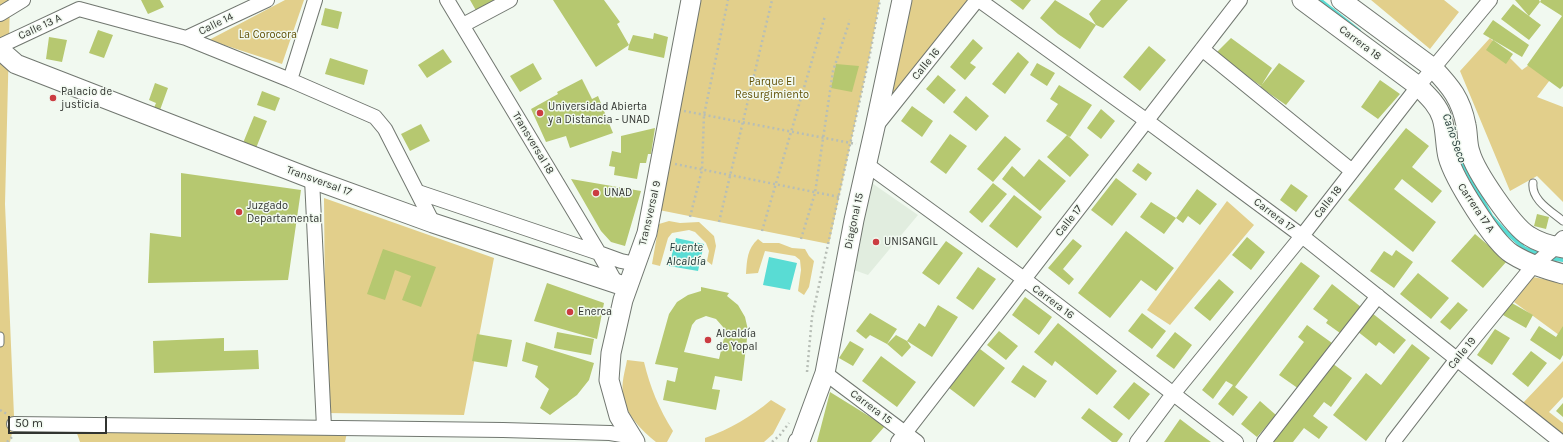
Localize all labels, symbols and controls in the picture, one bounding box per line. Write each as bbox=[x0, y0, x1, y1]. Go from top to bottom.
street label: Calle 14 bbox=[196, 10, 236, 38]
street label: Calle 13 A bbox=[16, 11, 64, 43]
street label: Carrera 18 bbox=[1336, 23, 1384, 63]
park label: La Corocora bbox=[239, 28, 297, 42]
street label: Calle 16 bbox=[909, 45, 943, 83]
park label: Parque El Resurgimiento bbox=[735, 75, 809, 101]
place label: Palacio de justicia bbox=[61, 85, 112, 111]
marker: Palacio de justicia bbox=[48, 93, 58, 103]
place label: Universidad Abierta y a Distancia - UNAD bbox=[548, 100, 650, 126]
marker: Universidad Abierta y a Distancia - UNAD bbox=[535, 108, 545, 118]
street label: Transversal 18 bbox=[509, 110, 557, 176]
water label: Caño Seco bbox=[1439, 111, 1469, 165]
street label: Transversal 17 bbox=[284, 163, 354, 199]
street label: Transversal 9 bbox=[636, 179, 664, 247]
street label: Carrera 17 A bbox=[1455, 181, 1497, 235]
street label: Calle 18 bbox=[1311, 183, 1345, 221]
place label: UNAD bbox=[604, 186, 632, 200]
marker: UNAD bbox=[591, 188, 601, 198]
street label: Diagonal 15 bbox=[842, 192, 866, 250]
street label: Carrera 17 bbox=[1251, 195, 1297, 235]
place label: Juzgado Departamental bbox=[247, 199, 322, 225]
street label: Calle 17 bbox=[1053, 203, 1085, 239]
marker: Juzgado Departamental bbox=[234, 207, 244, 217]
place label: UNISANGIL bbox=[884, 235, 938, 249]
marker: UNISANGIL bbox=[871, 237, 881, 247]
water label: Fuente Alcaldía bbox=[666, 241, 706, 269]
street label: Carrera 16 bbox=[1029, 282, 1077, 322]
place label: Enerca bbox=[578, 305, 612, 319]
marker: Enerca bbox=[565, 307, 575, 317]
place label: Alcaldía de Yopal bbox=[716, 327, 758, 353]
street label: Calle 19 bbox=[1445, 334, 1479, 372]
marker: Alcaldía de Yopal bbox=[703, 335, 713, 345]
street label: Carrera 15 bbox=[848, 387, 894, 427]
scale bar bbox=[10, 408, 109, 434]
text: 50 m bbox=[15, 416, 43, 430]

